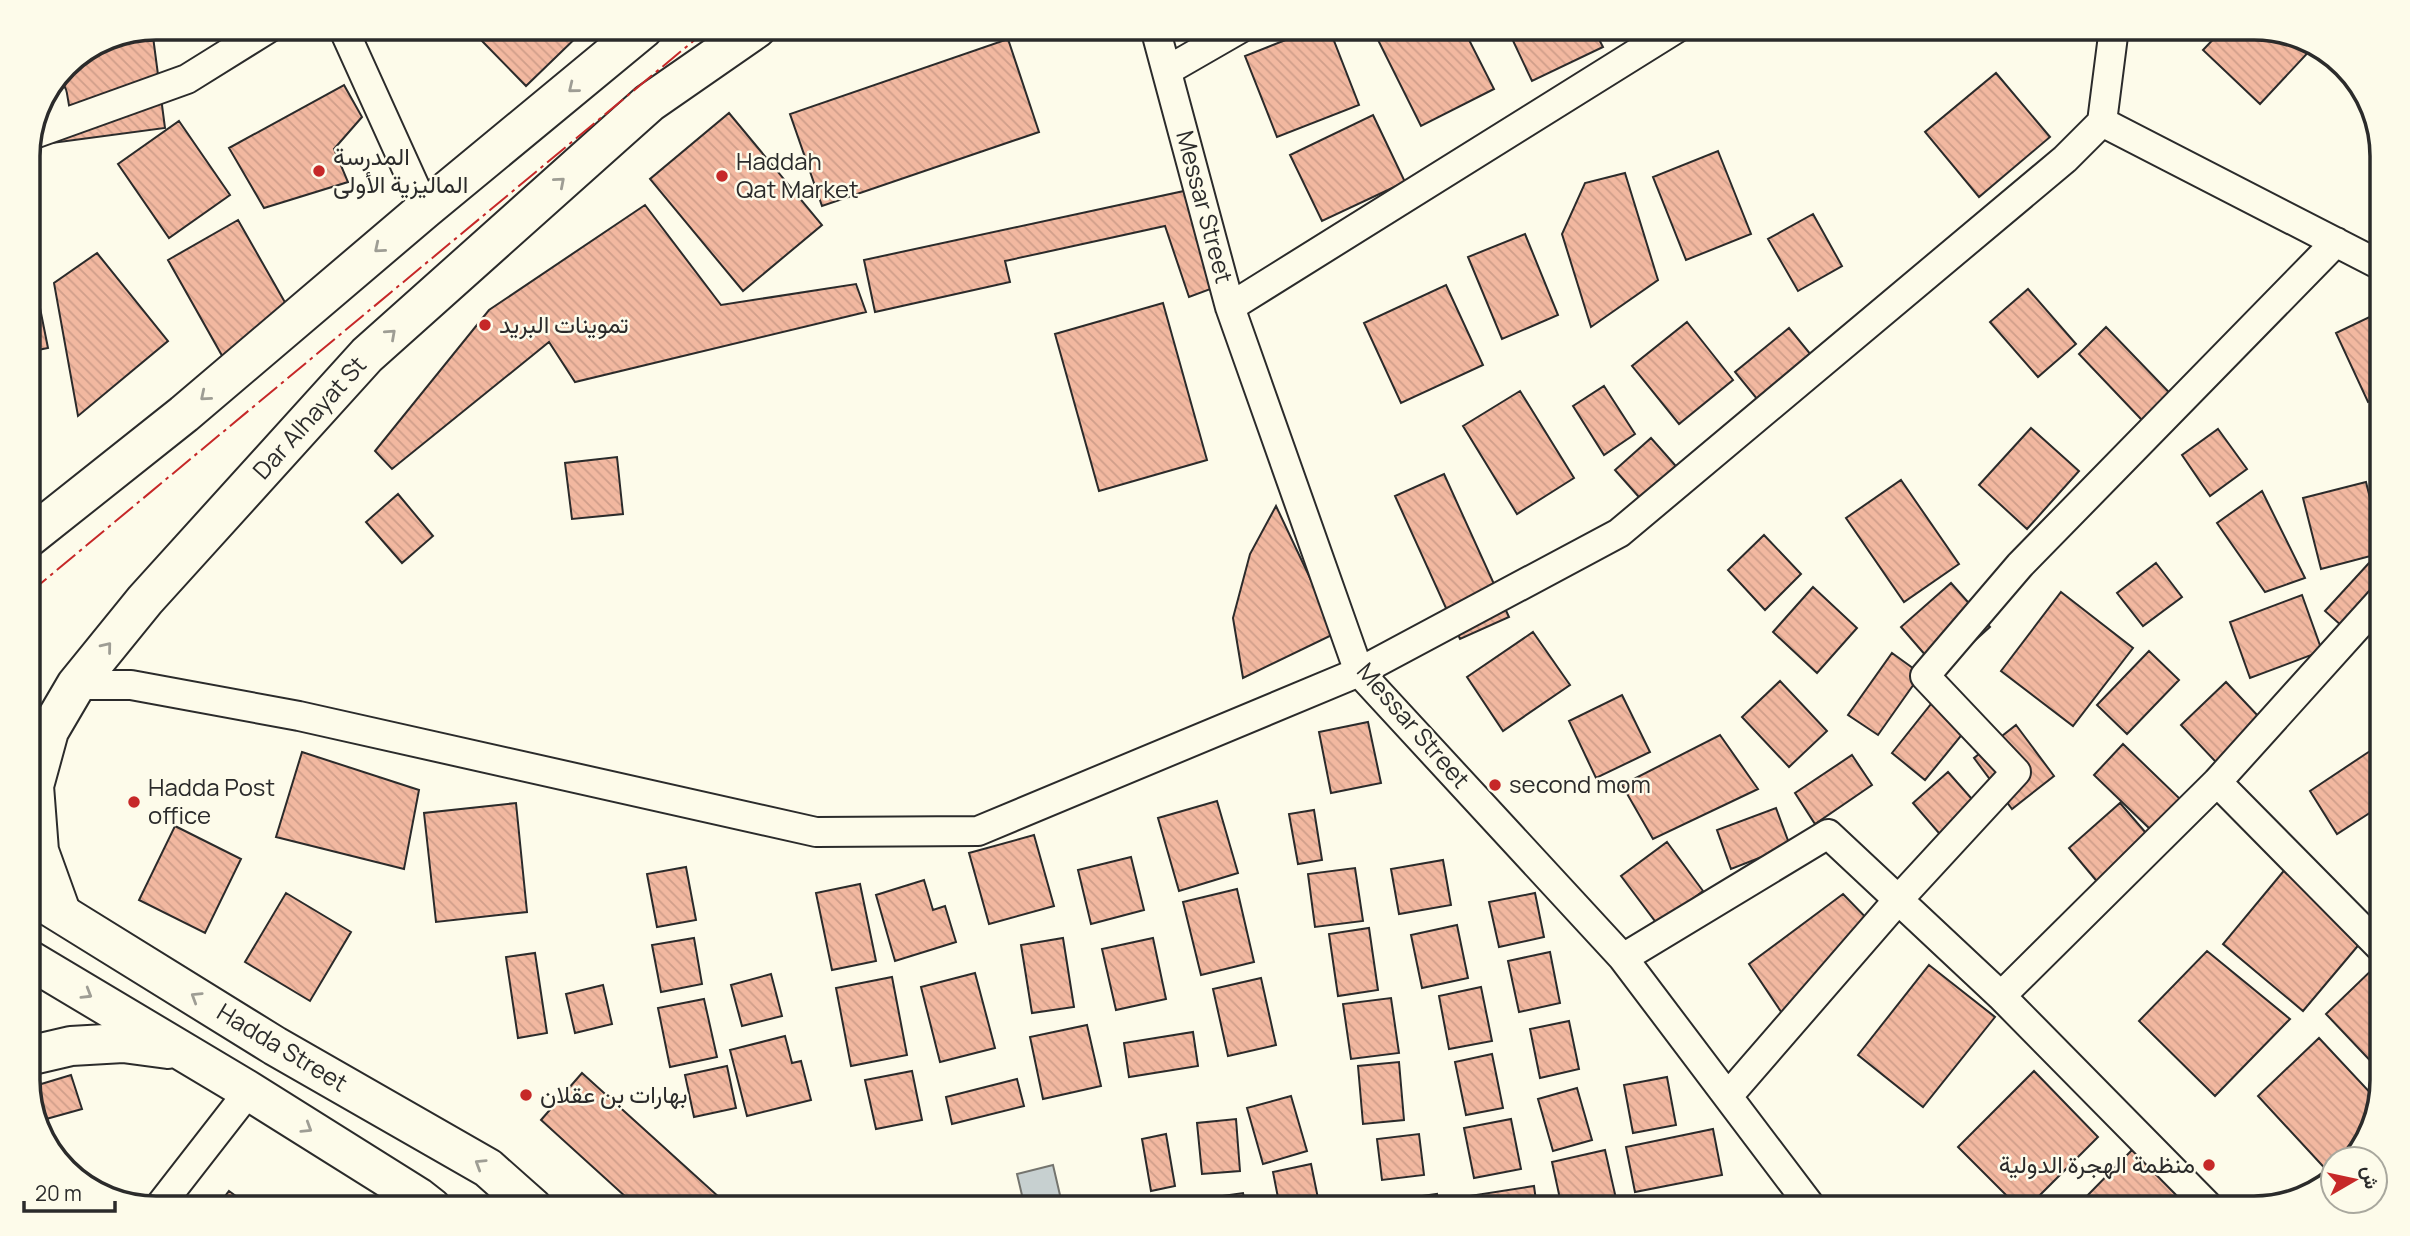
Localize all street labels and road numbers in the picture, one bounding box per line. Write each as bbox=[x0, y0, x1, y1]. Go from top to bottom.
street label: Messar Street bbox=[1169, 127, 1242, 287]
street label: Dar Alhayat St bbox=[245, 348, 373, 486]
street label: Messar Street bbox=[1350, 655, 1478, 795]
street label: Hadda Street bbox=[211, 995, 354, 1099]

